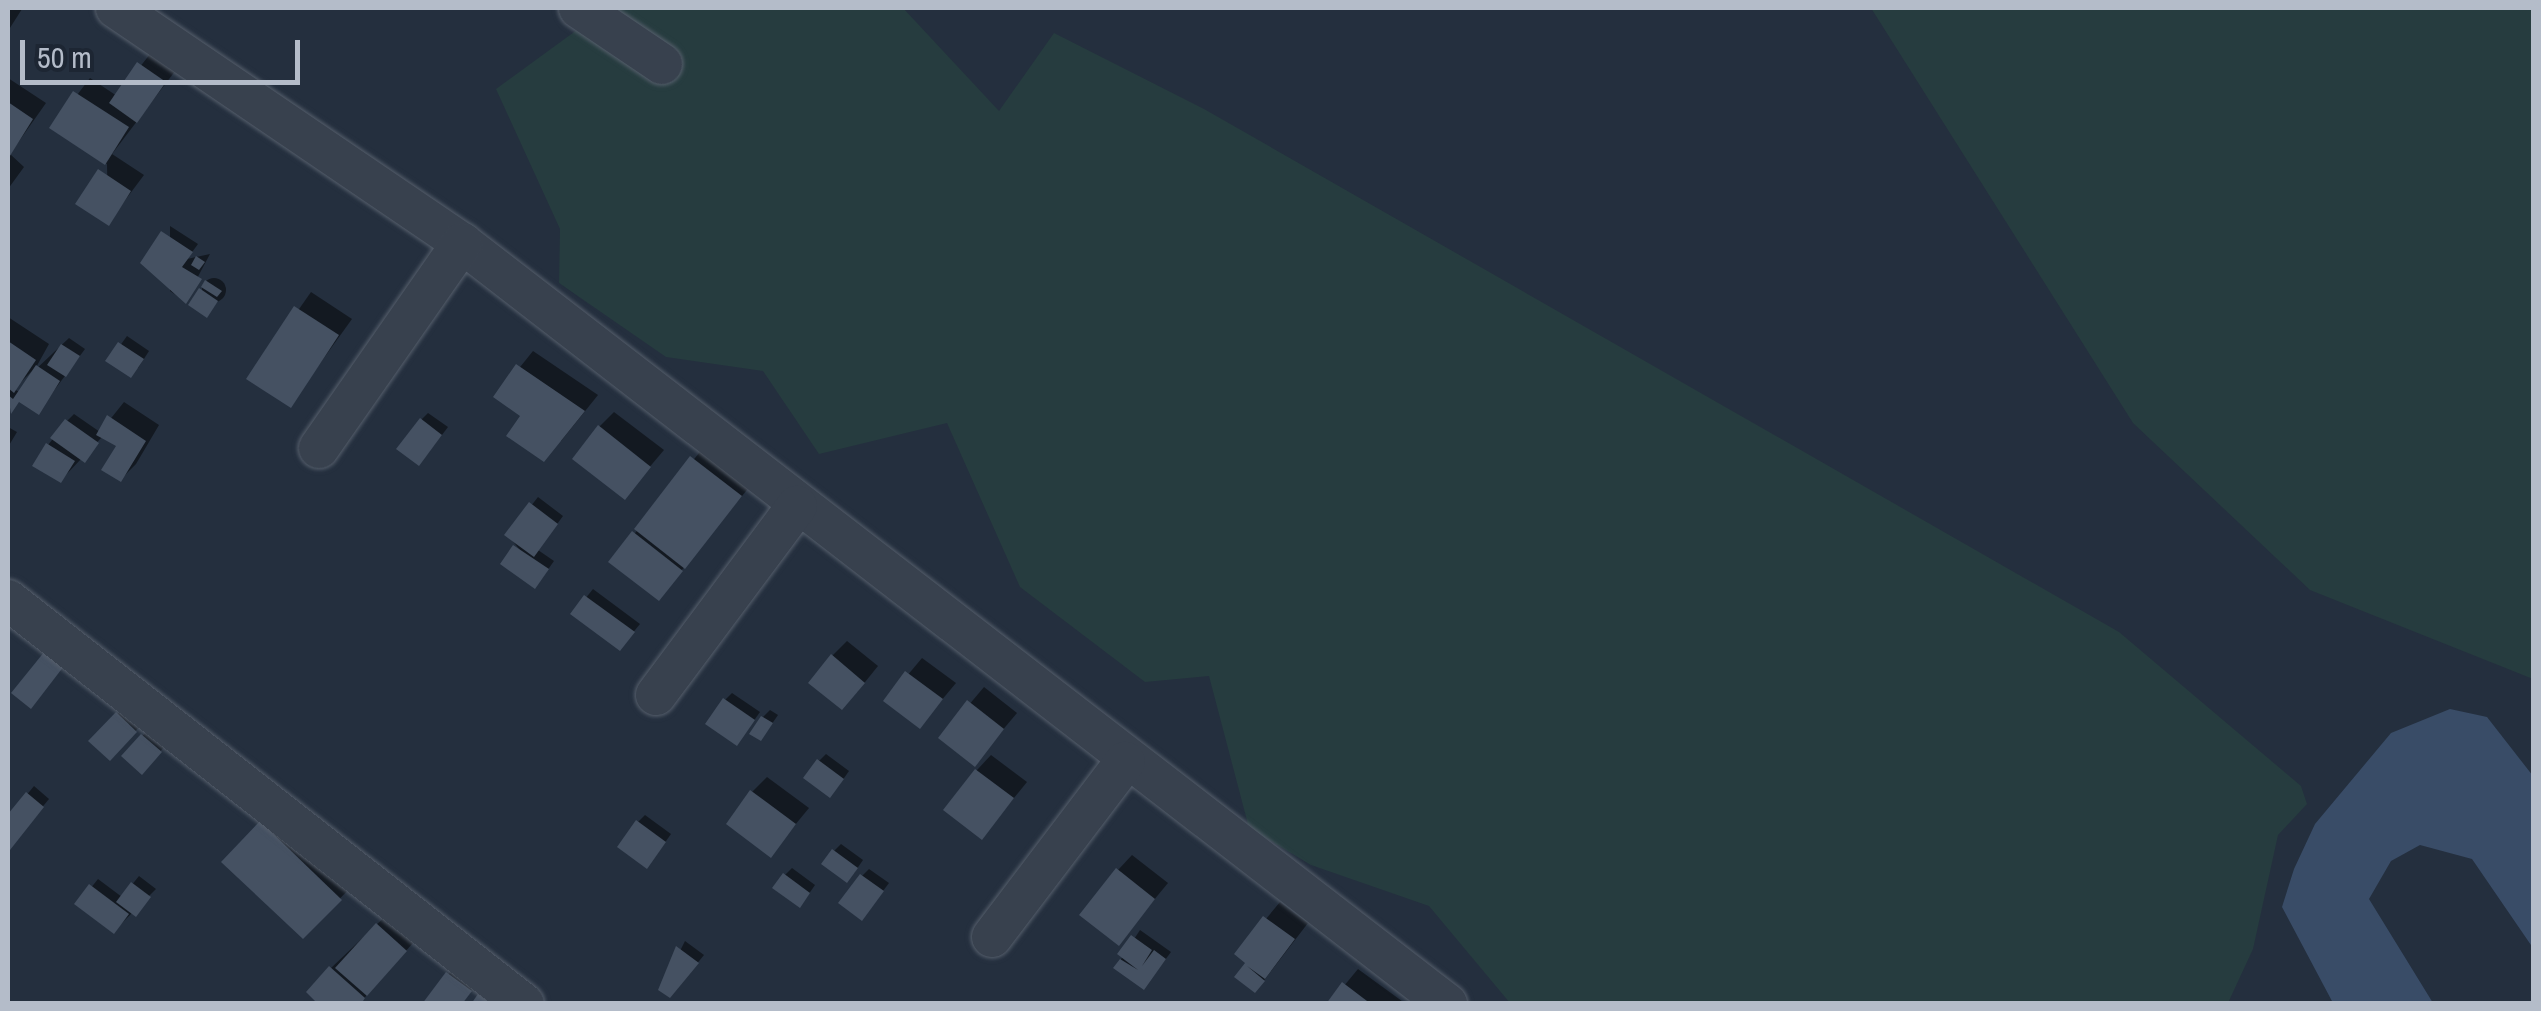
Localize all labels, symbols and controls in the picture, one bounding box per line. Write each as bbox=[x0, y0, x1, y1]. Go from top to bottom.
scale bar bbox=[25, 20, 305, 82]
text: 50 m bbox=[37, 37, 92, 77]

